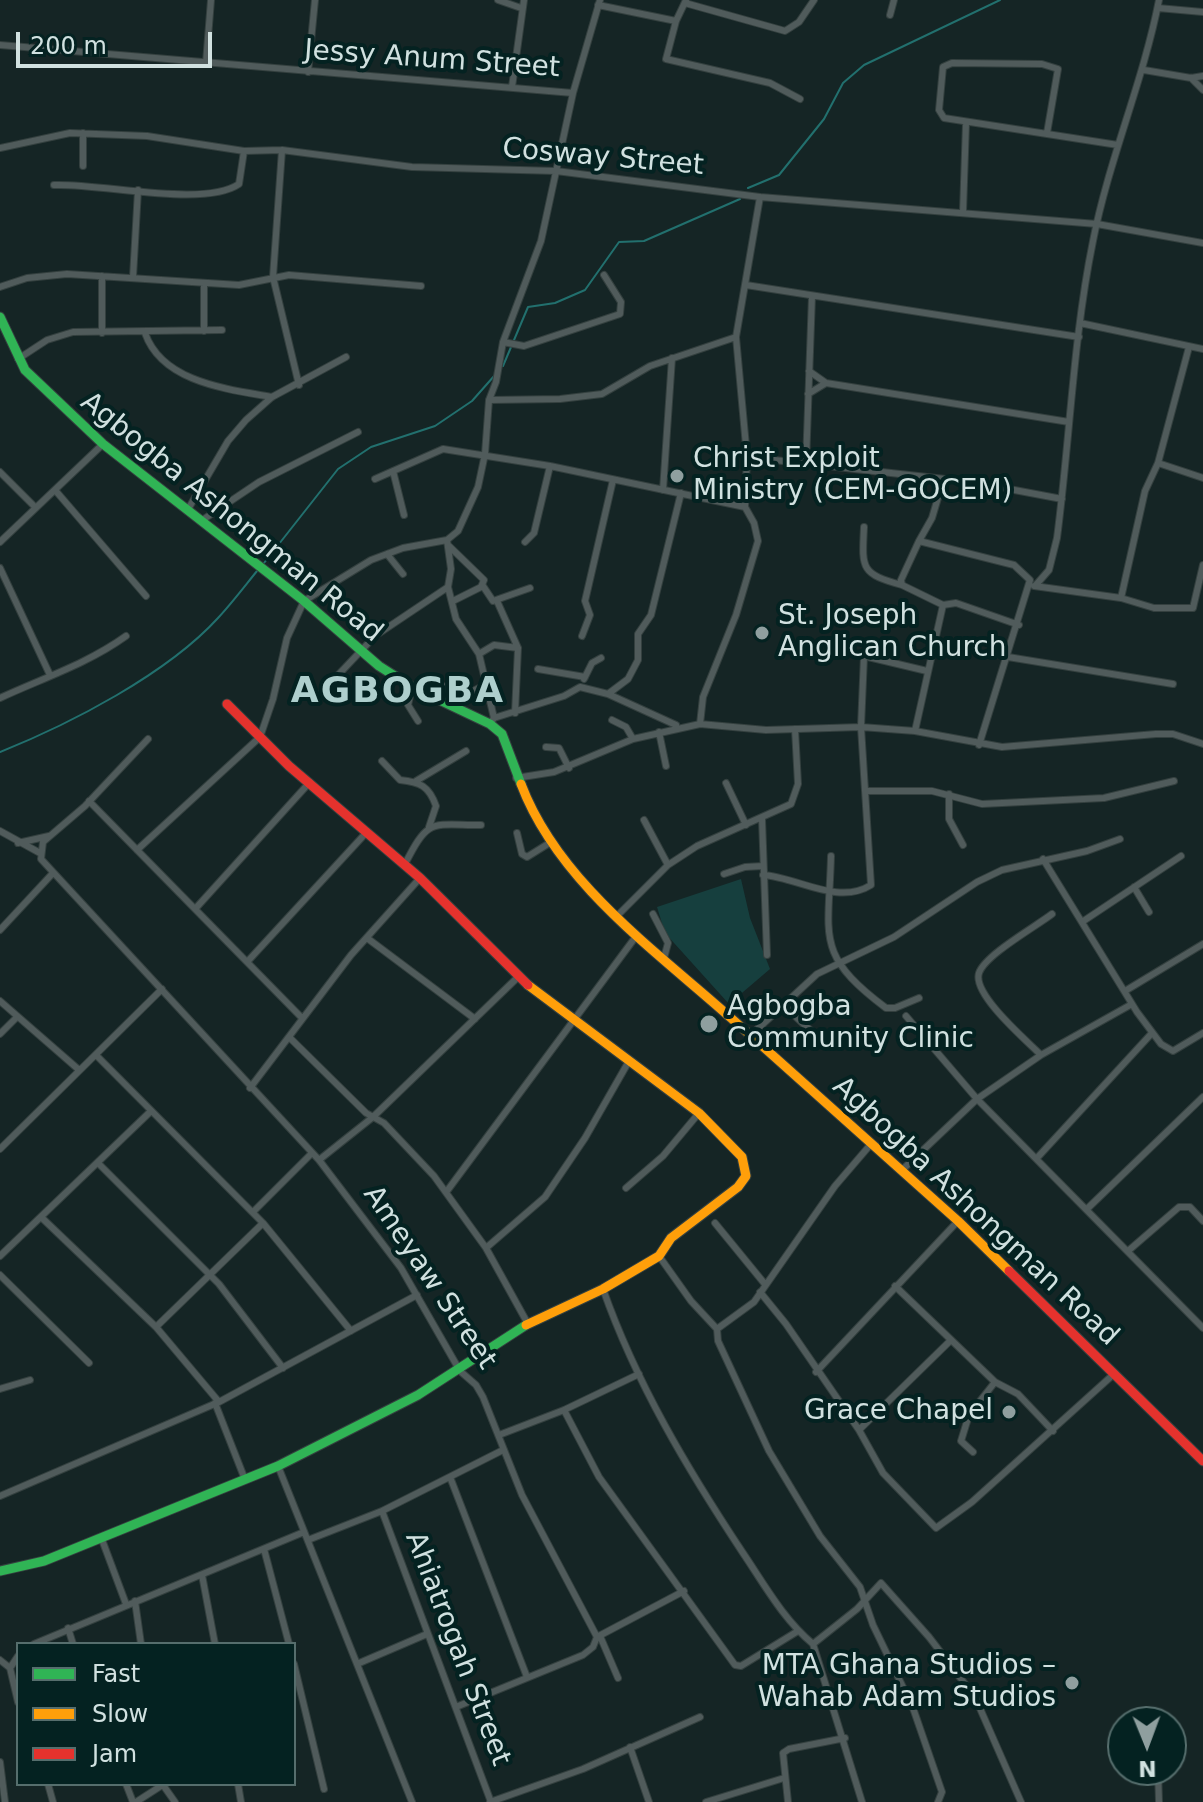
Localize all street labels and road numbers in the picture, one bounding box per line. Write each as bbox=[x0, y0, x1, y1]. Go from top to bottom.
street label: Jessy Anum Street bbox=[303, 34, 561, 86]
street label: Cosway Street bbox=[501, 132, 705, 184]
street label: Agbogba Ashongman Road bbox=[73, 386, 389, 650]
street label: Agbogba Ashongman Road bbox=[825, 1071, 1125, 1353]
street label: Ameyaw Street bbox=[355, 1180, 503, 1376]
street label: Ahiatrogah Street bbox=[397, 1527, 517, 1771]

